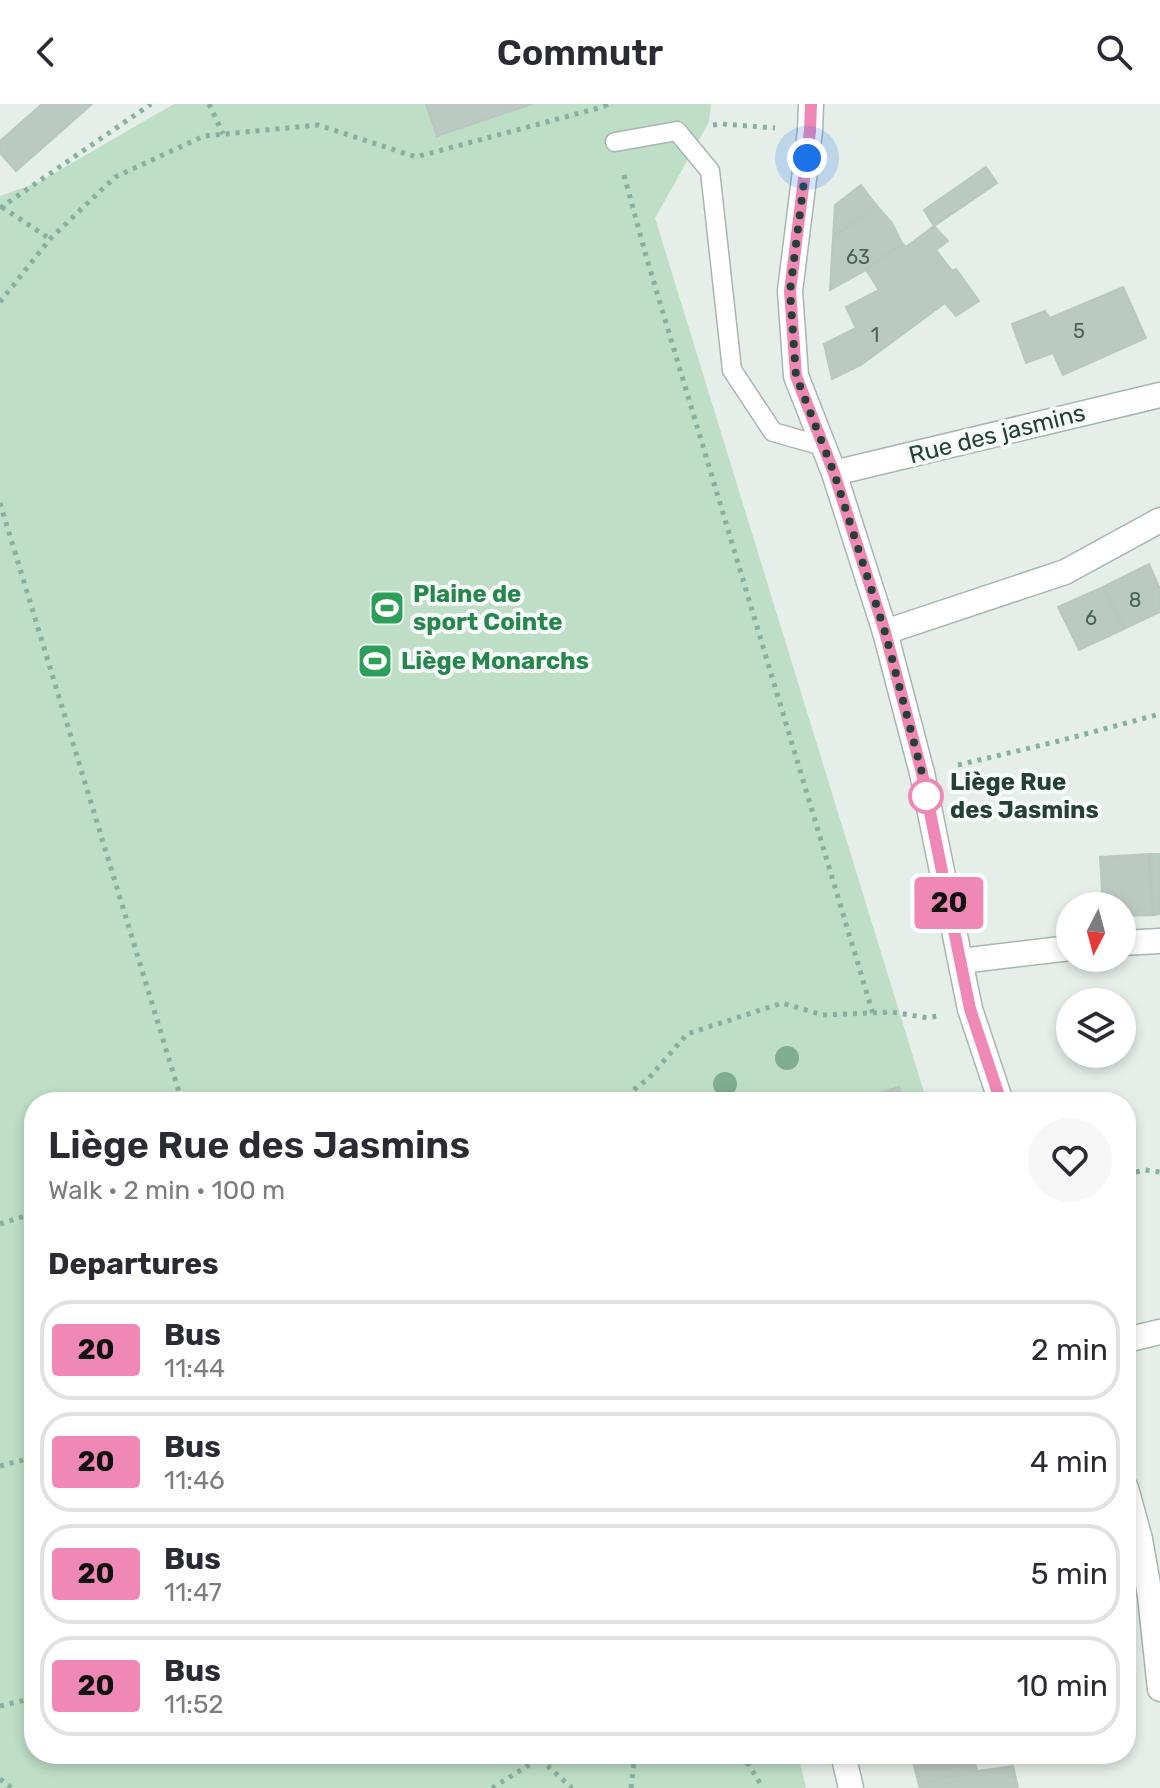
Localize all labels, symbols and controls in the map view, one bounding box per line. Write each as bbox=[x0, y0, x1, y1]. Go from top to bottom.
icon: back bbox=[24, 30, 68, 74]
icon: search bbox=[1092, 30, 1136, 74]
text: Commutr bbox=[497, 31, 663, 74]
your location bbox=[787, 138, 827, 178]
house number: 63 bbox=[846, 245, 870, 269]
house number: 5 bbox=[1073, 319, 1085, 343]
house number: 1 bbox=[871, 323, 879, 347]
street label: Rue des jasmins bbox=[906, 399, 1088, 469]
place label: Plaine de sport Cointe bbox=[413, 580, 562, 636]
house number: 8 bbox=[1129, 588, 1141, 612]
sports icon: Plaine de sport Cointe bbox=[368, 589, 406, 627]
house number: 6 bbox=[1085, 606, 1097, 630]
sports icon: Liège Monarchs bbox=[356, 642, 394, 680]
place label: Liège Monarchs bbox=[401, 647, 589, 675]
place label: Liège Rue des Jasmins bbox=[950, 768, 1099, 824]
marker: Liège Rue des Jasmins bbox=[909, 779, 943, 813]
line badge: 20 bbox=[913, 877, 985, 929]
text: 20 bbox=[930, 886, 968, 919]
north arrow bbox=[1056, 892, 1136, 972]
map controls bbox=[1056, 892, 1136, 1068]
button: layers bbox=[1056, 988, 1136, 1068]
button: heart bbox=[1028, 1118, 1112, 1202]
text: Liège Rue des Jasmins bbox=[48, 1122, 470, 1168]
text: Walk · 2 min · 100 m bbox=[48, 1175, 285, 1206]
text: Departures bbox=[48, 1246, 219, 1282]
text: Bus bbox=[164, 1317, 221, 1353]
text: 2 min bbox=[1031, 1332, 1108, 1368]
text: 20 bbox=[77, 1333, 115, 1366]
text: 11:44 bbox=[164, 1353, 225, 1384]
text: Bus bbox=[164, 1429, 221, 1465]
text: 4 min bbox=[1030, 1444, 1108, 1480]
text: 20 bbox=[77, 1445, 115, 1478]
text: 11:46 bbox=[164, 1465, 225, 1496]
text: Bus bbox=[164, 1541, 221, 1577]
text: 5 min bbox=[1031, 1556, 1108, 1592]
text: 20 bbox=[77, 1557, 115, 1590]
text: 11:47 bbox=[164, 1577, 222, 1608]
text: Bus bbox=[164, 1653, 221, 1689]
text: 10 min bbox=[1017, 1668, 1108, 1704]
text: 20 bbox=[77, 1669, 115, 1702]
text: 11:52 bbox=[164, 1689, 224, 1720]

